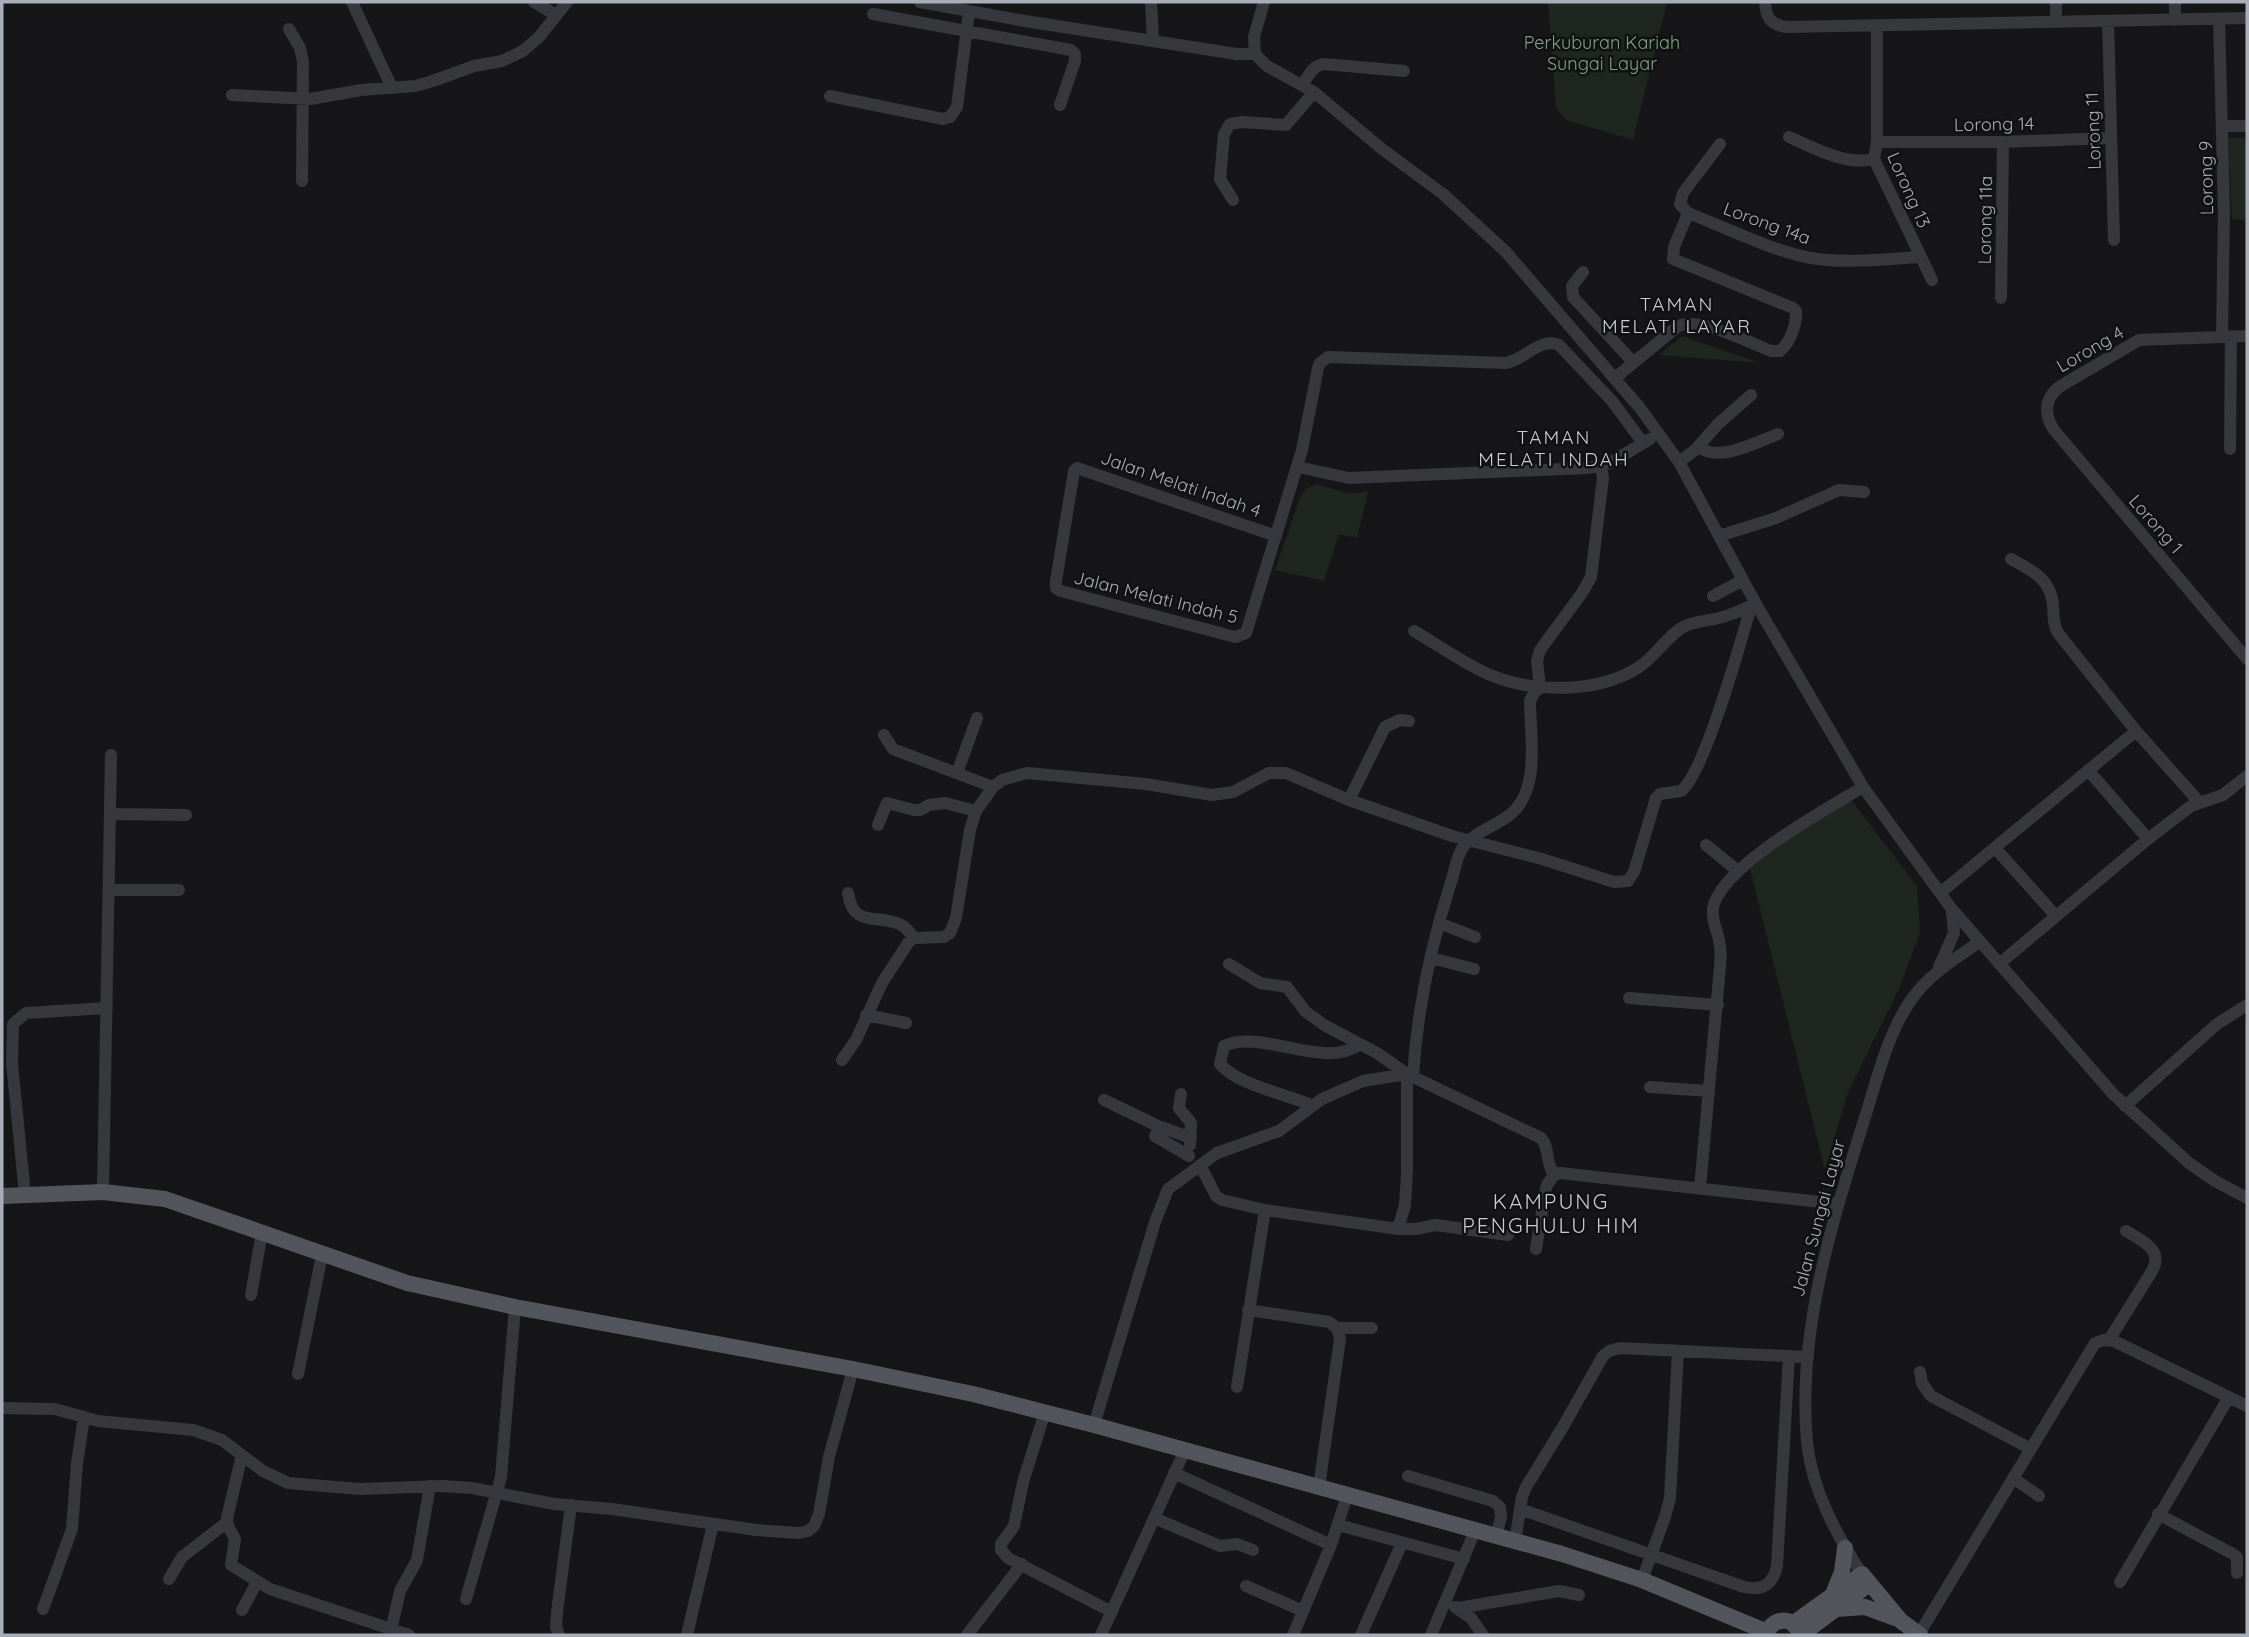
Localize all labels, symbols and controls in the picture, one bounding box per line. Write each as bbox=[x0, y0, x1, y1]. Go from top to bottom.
park label: Perkuburan Kariah Sungai Layar bbox=[1524, 31, 1680, 75]
street label: Lorong 11 bbox=[2080, 92, 2106, 170]
street label: Lorong 14 bbox=[1954, 112, 2034, 136]
street label: Lorong 9 bbox=[2194, 141, 2218, 215]
street label: Lorong 13 bbox=[1882, 149, 1936, 231]
street label: Lorong 11a bbox=[1973, 175, 1997, 265]
street label: Lorong 14a bbox=[1720, 197, 1814, 249]
district label: TAMAN MELATI LAYAR bbox=[1602, 292, 1752, 338]
street label: Lorong 4 bbox=[2052, 321, 2128, 377]
district label: TAMAN MELATI INDAH bbox=[1478, 425, 1630, 471]
street label: Jalan Melati Indah 4 bbox=[1098, 446, 1264, 522]
street label: Lorong 1 bbox=[2124, 490, 2188, 558]
street label: Jalan Melati Indah 5 bbox=[1072, 565, 1240, 629]
street label: Jalan Sungai Layar bbox=[1786, 1137, 1850, 1299]
district label: KAMPUNG PENGHULU HIM bbox=[1462, 1188, 1640, 1238]

